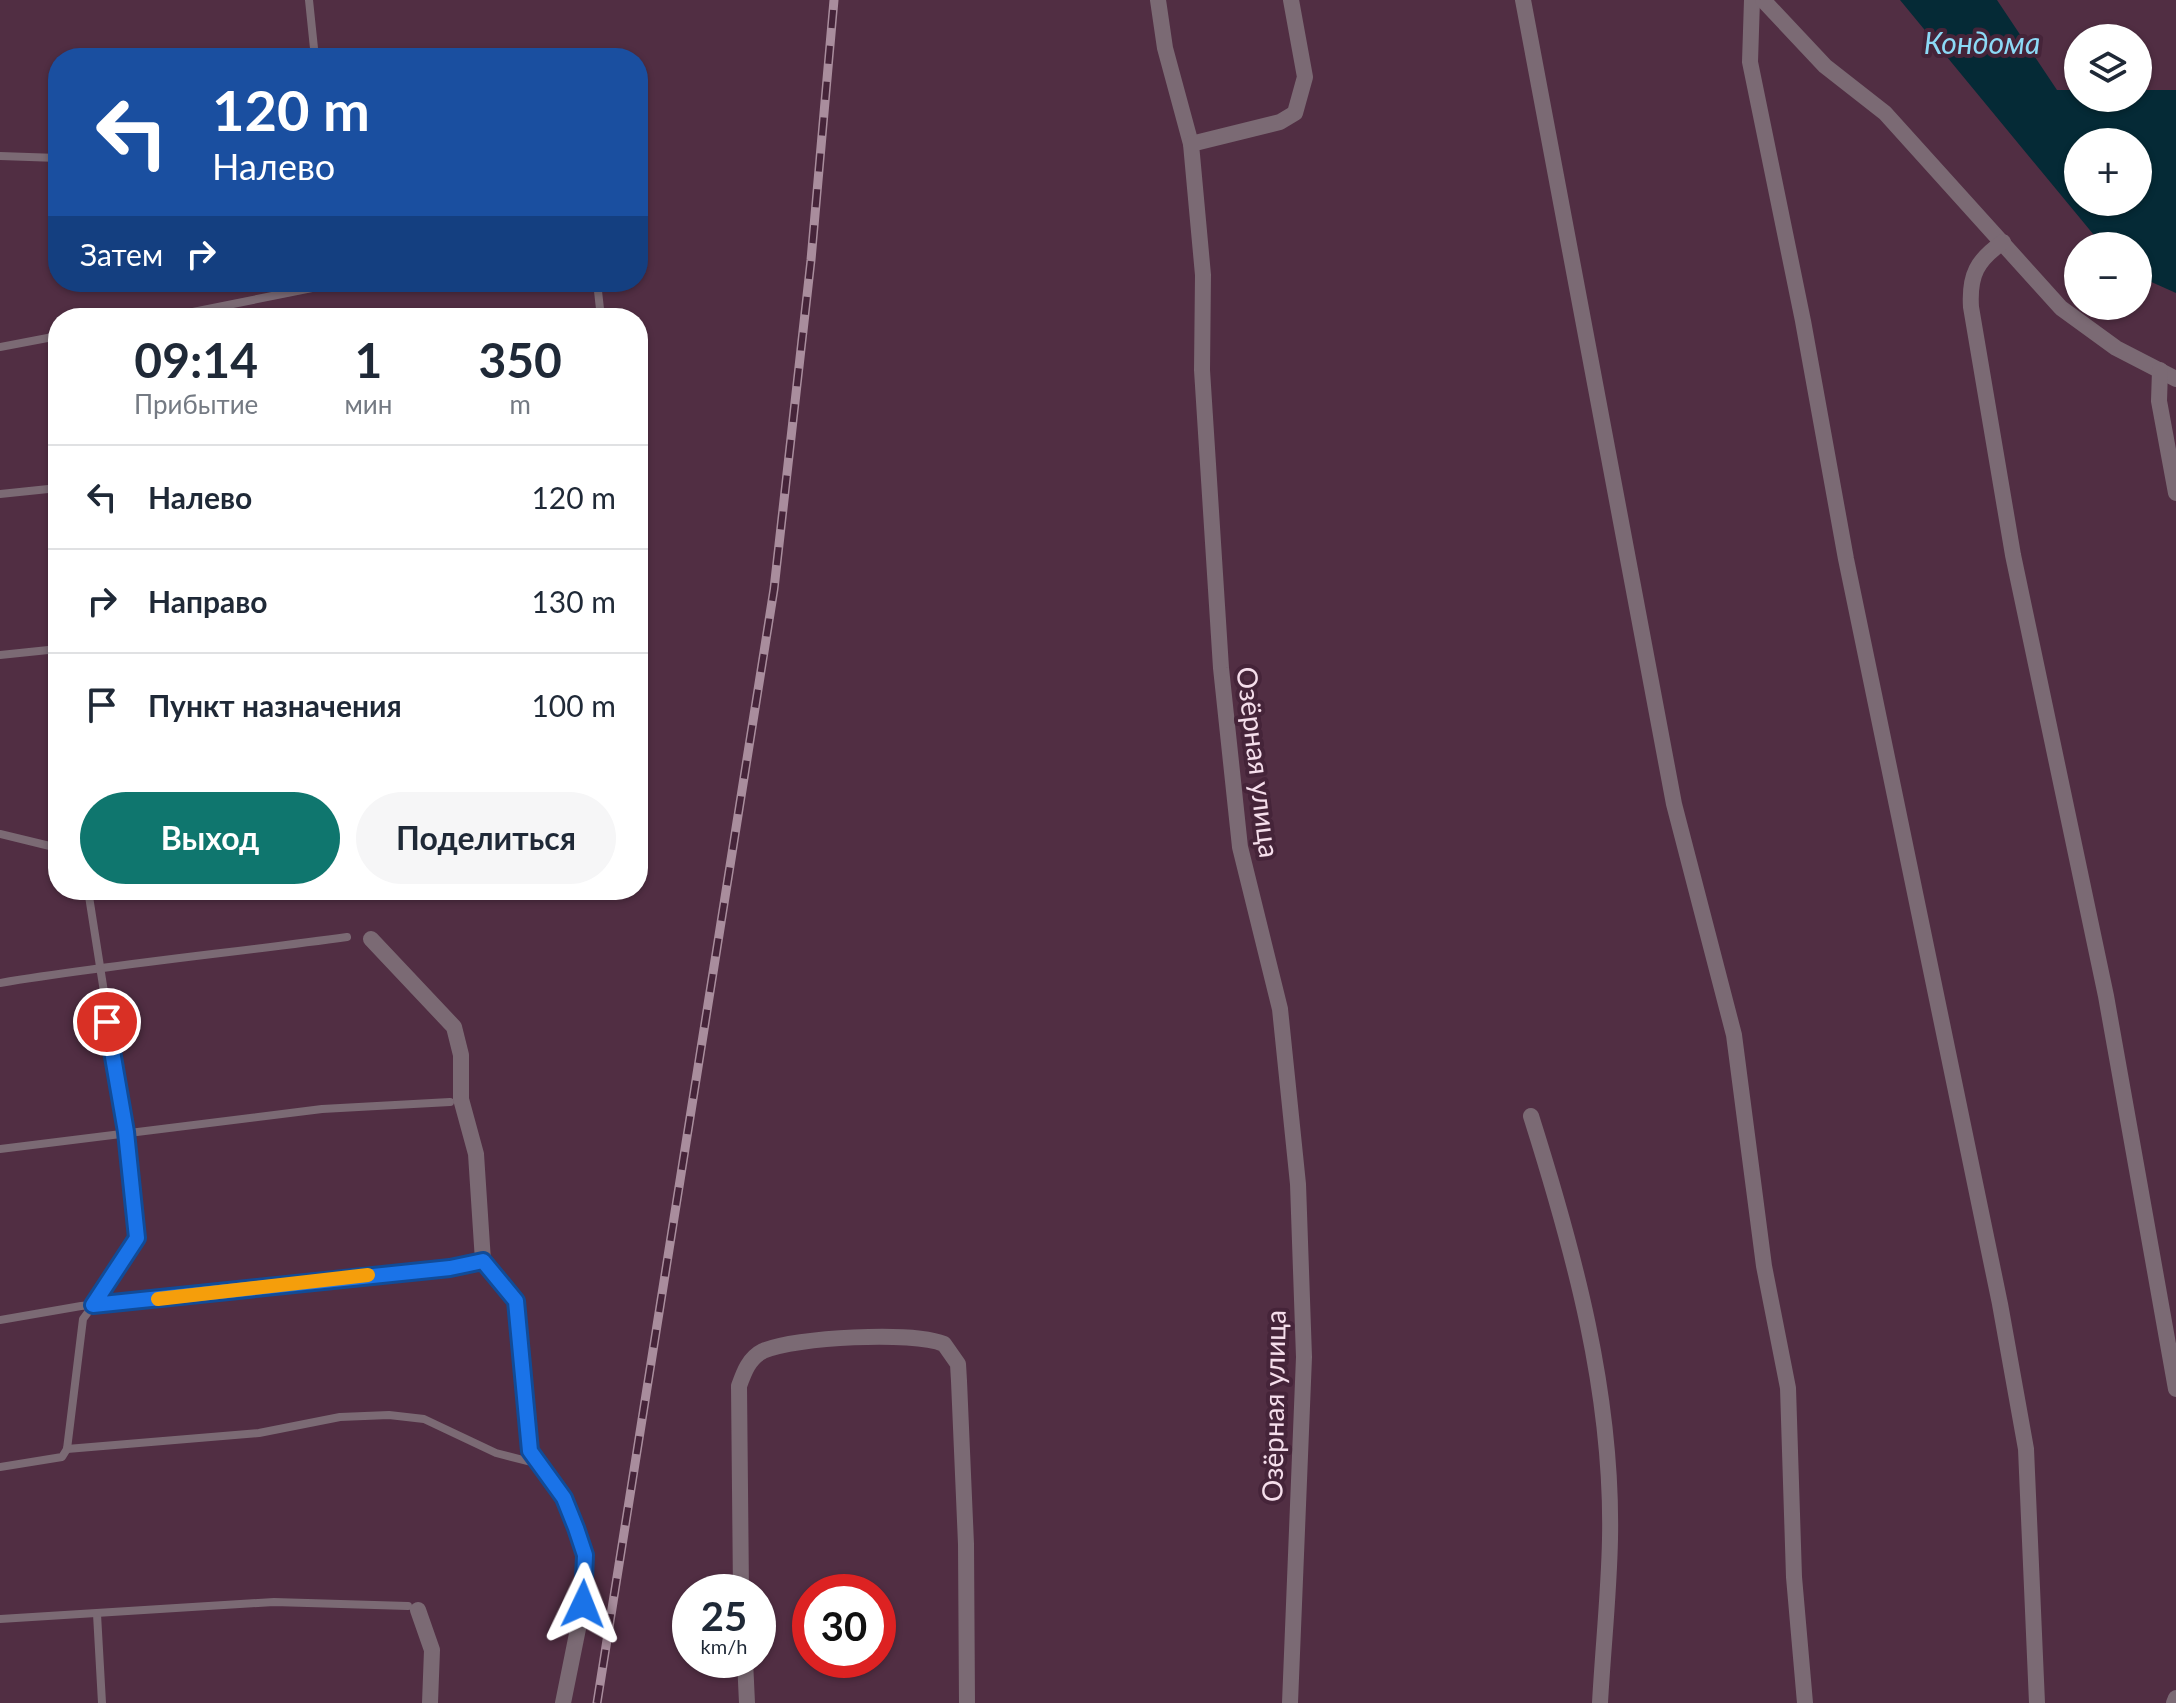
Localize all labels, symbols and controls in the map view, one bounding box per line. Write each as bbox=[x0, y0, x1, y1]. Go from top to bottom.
water label: Кондома bbox=[1924, 24, 2040, 60]
map controls bbox=[2064, 24, 2152, 320]
button: layers bbox=[2064, 24, 2152, 112]
text: 120 m bbox=[212, 76, 370, 143]
icon: left bbox=[80, 80, 184, 184]
button: + bbox=[2064, 128, 2152, 216]
text: Налево bbox=[212, 144, 335, 188]
icon: right bbox=[179, 232, 223, 276]
button: − bbox=[2064, 232, 2152, 320]
text: Затем bbox=[80, 236, 163, 272]
text: 09:14 bbox=[134, 331, 258, 388]
text: 1 bbox=[354, 331, 382, 388]
text: 350 bbox=[478, 331, 562, 388]
text: Прибытие bbox=[134, 388, 258, 420]
text: мин bbox=[344, 388, 392, 420]
text: m bbox=[509, 388, 531, 420]
icon: left bbox=[80, 475, 124, 519]
text: Налево bbox=[148, 479, 252, 515]
text: 120 m bbox=[531, 479, 616, 515]
icon: right bbox=[80, 579, 124, 623]
text: Направо bbox=[148, 583, 268, 619]
text: 130 m bbox=[531, 583, 616, 619]
street label: Озёрная улица bbox=[1230, 665, 1288, 859]
icon: arrive bbox=[80, 683, 124, 727]
text: Пункт назначения bbox=[148, 687, 402, 723]
text: 100 m bbox=[531, 687, 616, 723]
button: Выход bbox=[80, 792, 340, 884]
button: Поделиться bbox=[356, 792, 616, 884]
pin bbox=[73, 988, 141, 1056]
icon: arrive bbox=[85, 1000, 129, 1044]
street label: Озёрная улица bbox=[1254, 1310, 1292, 1502]
position arrow bbox=[541, 1562, 625, 1646]
speed limit sign: 30 bbox=[792, 1574, 896, 1678]
text: 25 bbox=[701, 1592, 747, 1640]
text: km/h bbox=[701, 1634, 747, 1658]

